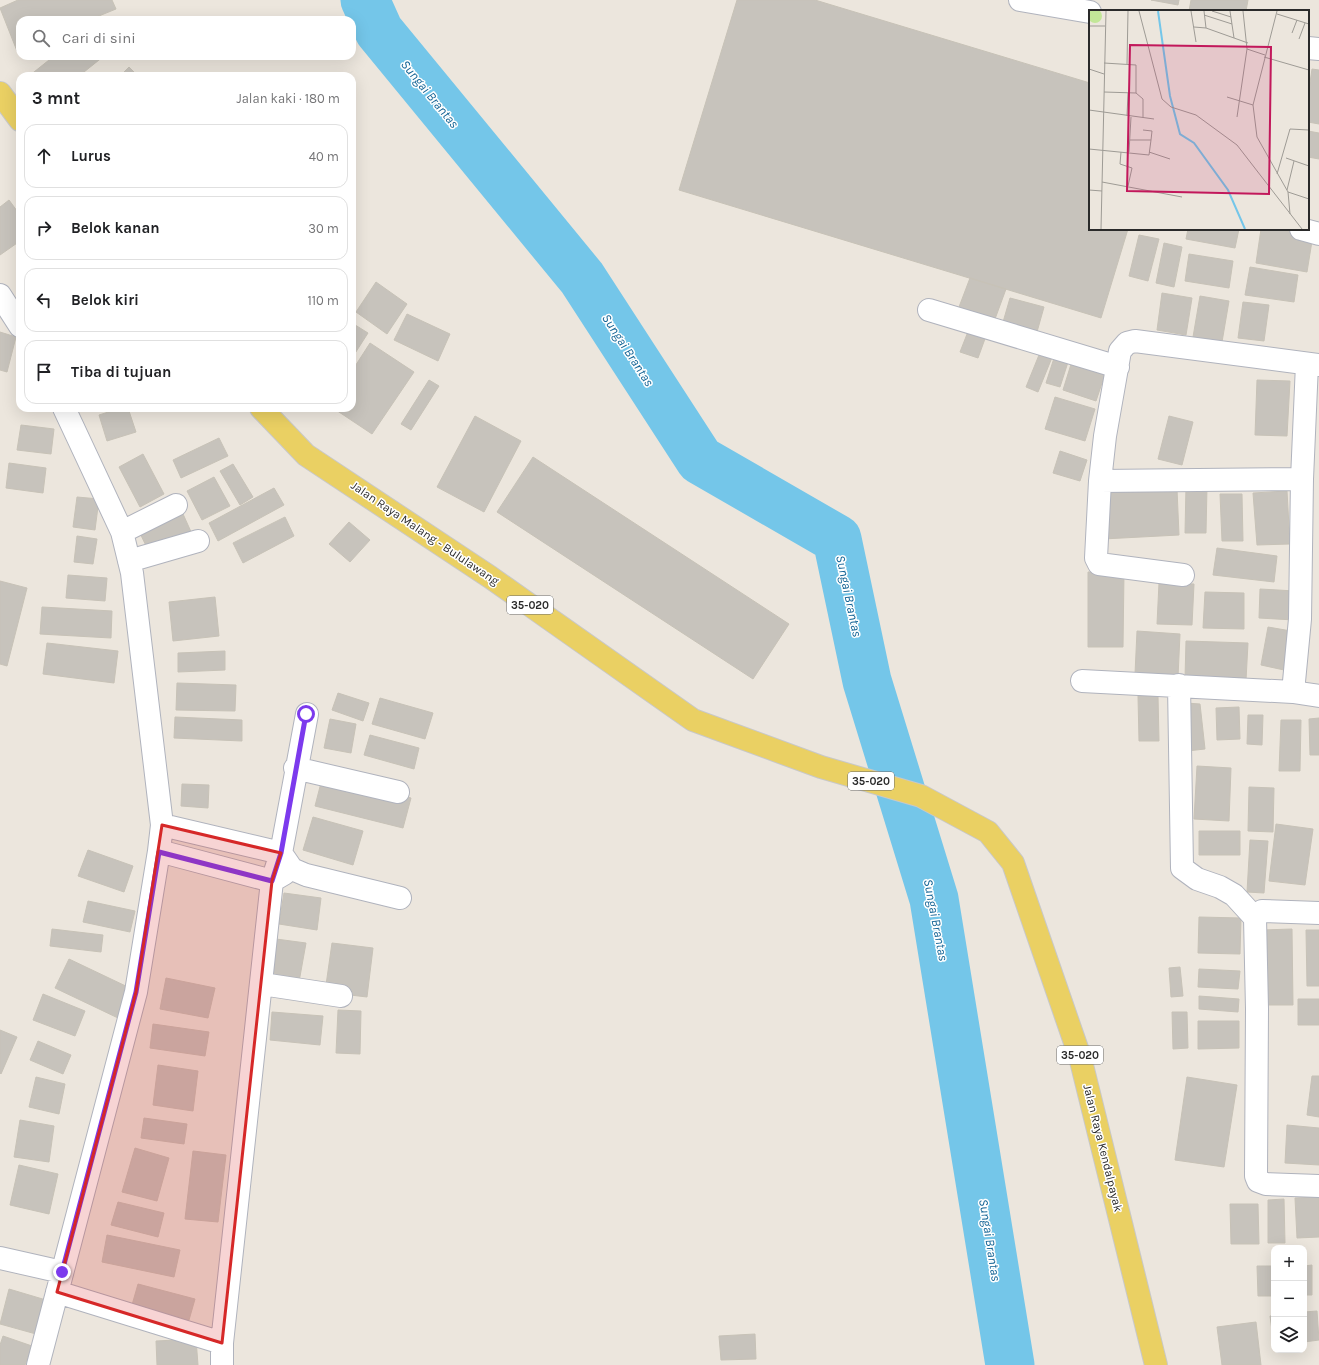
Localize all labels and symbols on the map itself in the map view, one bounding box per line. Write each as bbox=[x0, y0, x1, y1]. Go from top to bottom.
inset map bbox=[1089, 10, 1309, 230]
water label: Sungai Brantas bbox=[398, 57, 462, 131]
water label: Sungai Brantas bbox=[599, 311, 657, 389]
street label: Jalan Raya Malang - Bululawang bbox=[348, 478, 502, 588]
water label: Sungai Brantas bbox=[833, 554, 865, 638]
road number: 35-020 bbox=[507, 596, 553, 614]
route start bbox=[297, 705, 315, 723]
road number: 35-020 bbox=[848, 772, 894, 790]
water label: Sungai Brantas bbox=[921, 878, 951, 962]
road number: 35-020 bbox=[1057, 1046, 1103, 1064]
street label: Jalan Raya Kendalpayak bbox=[1080, 1083, 1126, 1213]
water label: Sungai Brantas bbox=[976, 1198, 1004, 1282]
route end bbox=[53, 1263, 71, 1281]

